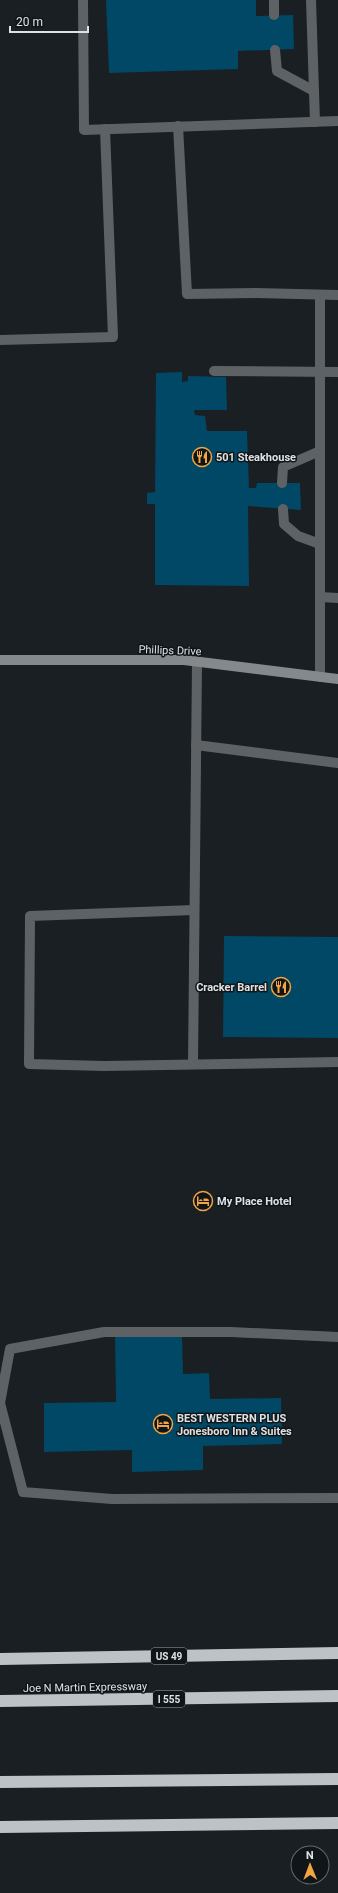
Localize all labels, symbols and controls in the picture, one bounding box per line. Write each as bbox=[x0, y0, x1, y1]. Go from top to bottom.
scale bar bbox=[10, 8, 88, 34]
text: 20 m bbox=[16, 15, 43, 29]
restaurant icon: 501 Steakhouse bbox=[191, 446, 213, 468]
place label: 501 Steakhouse bbox=[216, 451, 296, 464]
street label: Phillips Drive bbox=[138, 643, 202, 658]
restaurant icon: Cracker Barrel bbox=[270, 976, 292, 998]
place label: Cracker Barrel bbox=[196, 981, 267, 994]
hotel icon: My Place Hotel bbox=[192, 1190, 214, 1212]
place label: My Place Hotel bbox=[217, 1195, 292, 1208]
place label: BEST WESTERN PLUS Jonesboro Inn & Suites bbox=[177, 1412, 292, 1438]
hotel icon: BEST WESTERN PLUS Jonesboro Inn & Suites bbox=[152, 1413, 174, 1435]
road number: US 49 bbox=[151, 1648, 187, 1664]
street label: Joe N Martin Expressway bbox=[23, 1680, 148, 1695]
road number: I 555 bbox=[153, 1691, 185, 1707]
north arrow bbox=[290, 1845, 330, 1885]
text: N bbox=[306, 1849, 314, 1862]

